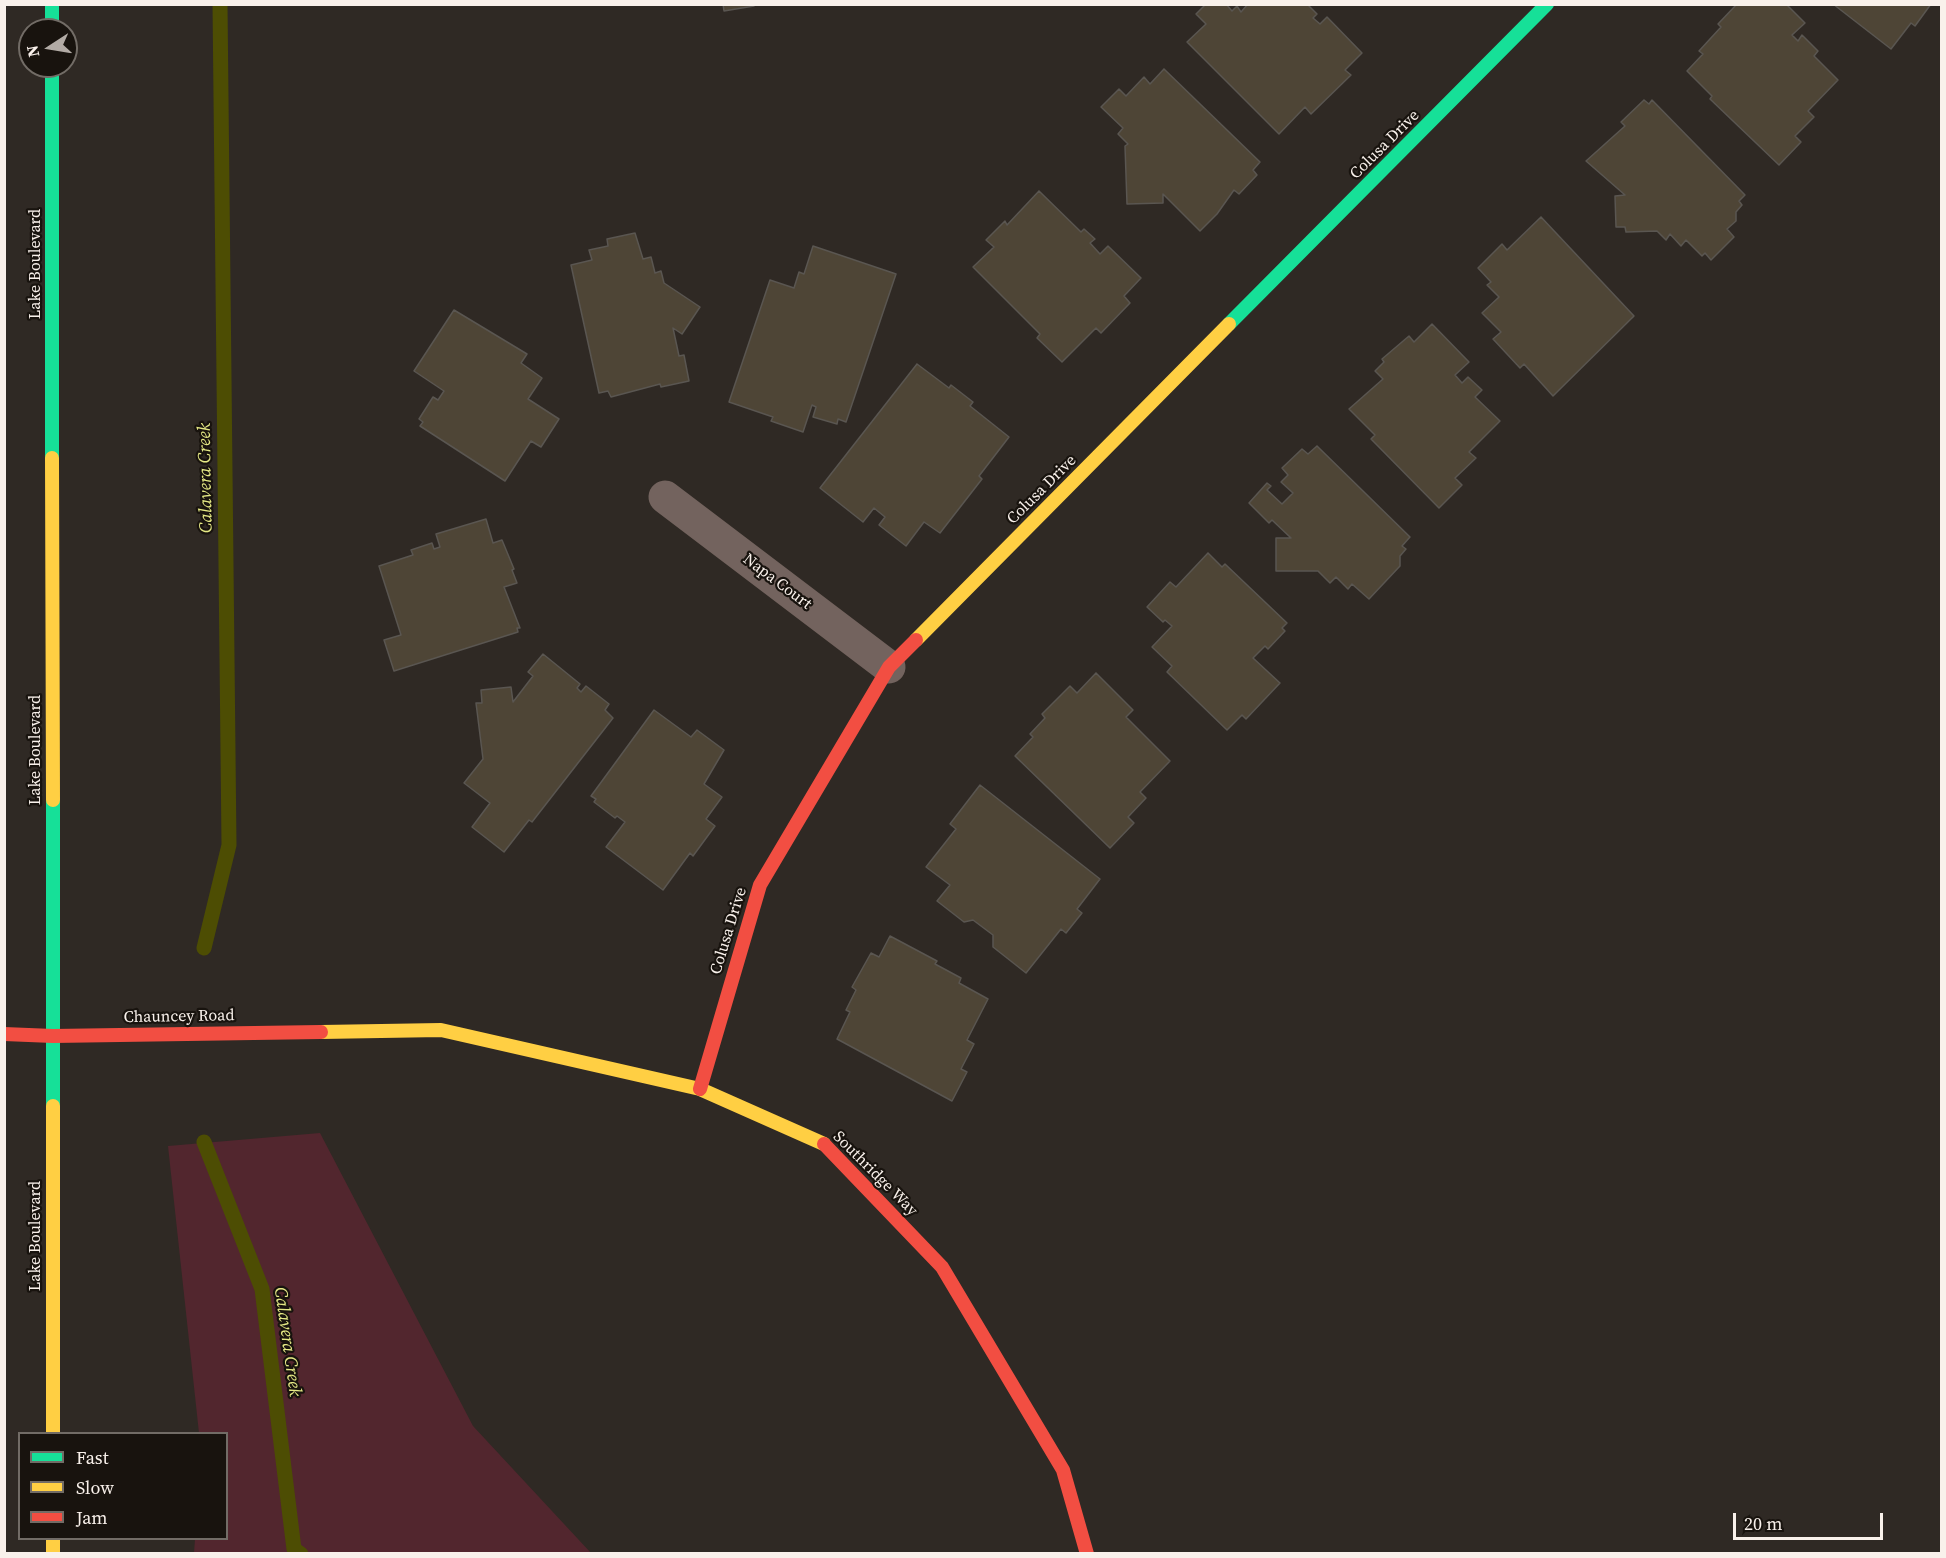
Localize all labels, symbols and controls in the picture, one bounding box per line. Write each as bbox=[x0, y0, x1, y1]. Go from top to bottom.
north arrow bbox=[18, 18, 78, 78]
text: N bbox=[20, 43, 44, 59]
street label: Colusa Drive bbox=[1346, 106, 1424, 184]
street label: Lake Boulevard bbox=[26, 209, 46, 319]
water label: Calavera Creek bbox=[194, 423, 218, 533]
street label: Colusa Drive bbox=[1003, 451, 1081, 529]
street label: Napa Court bbox=[739, 550, 815, 614]
street label: Lake Boulevard bbox=[26, 695, 46, 805]
street label: Colusa Drive bbox=[707, 885, 751, 977]
street label: Chauncey Road bbox=[123, 1006, 235, 1028]
street label: Southridge Way bbox=[829, 1128, 921, 1220]
street label: Lake Boulevard bbox=[26, 1181, 46, 1291]
water label: Calavera Creek bbox=[269, 1286, 305, 1398]
legend bbox=[18, 1432, 228, 1540]
text: Fast bbox=[76, 1445, 109, 1470]
text: Slow bbox=[76, 1475, 114, 1500]
scale bar bbox=[1736, 1501, 1886, 1539]
text: Jam bbox=[76, 1505, 108, 1530]
text: 20 m bbox=[1744, 1511, 1782, 1536]

